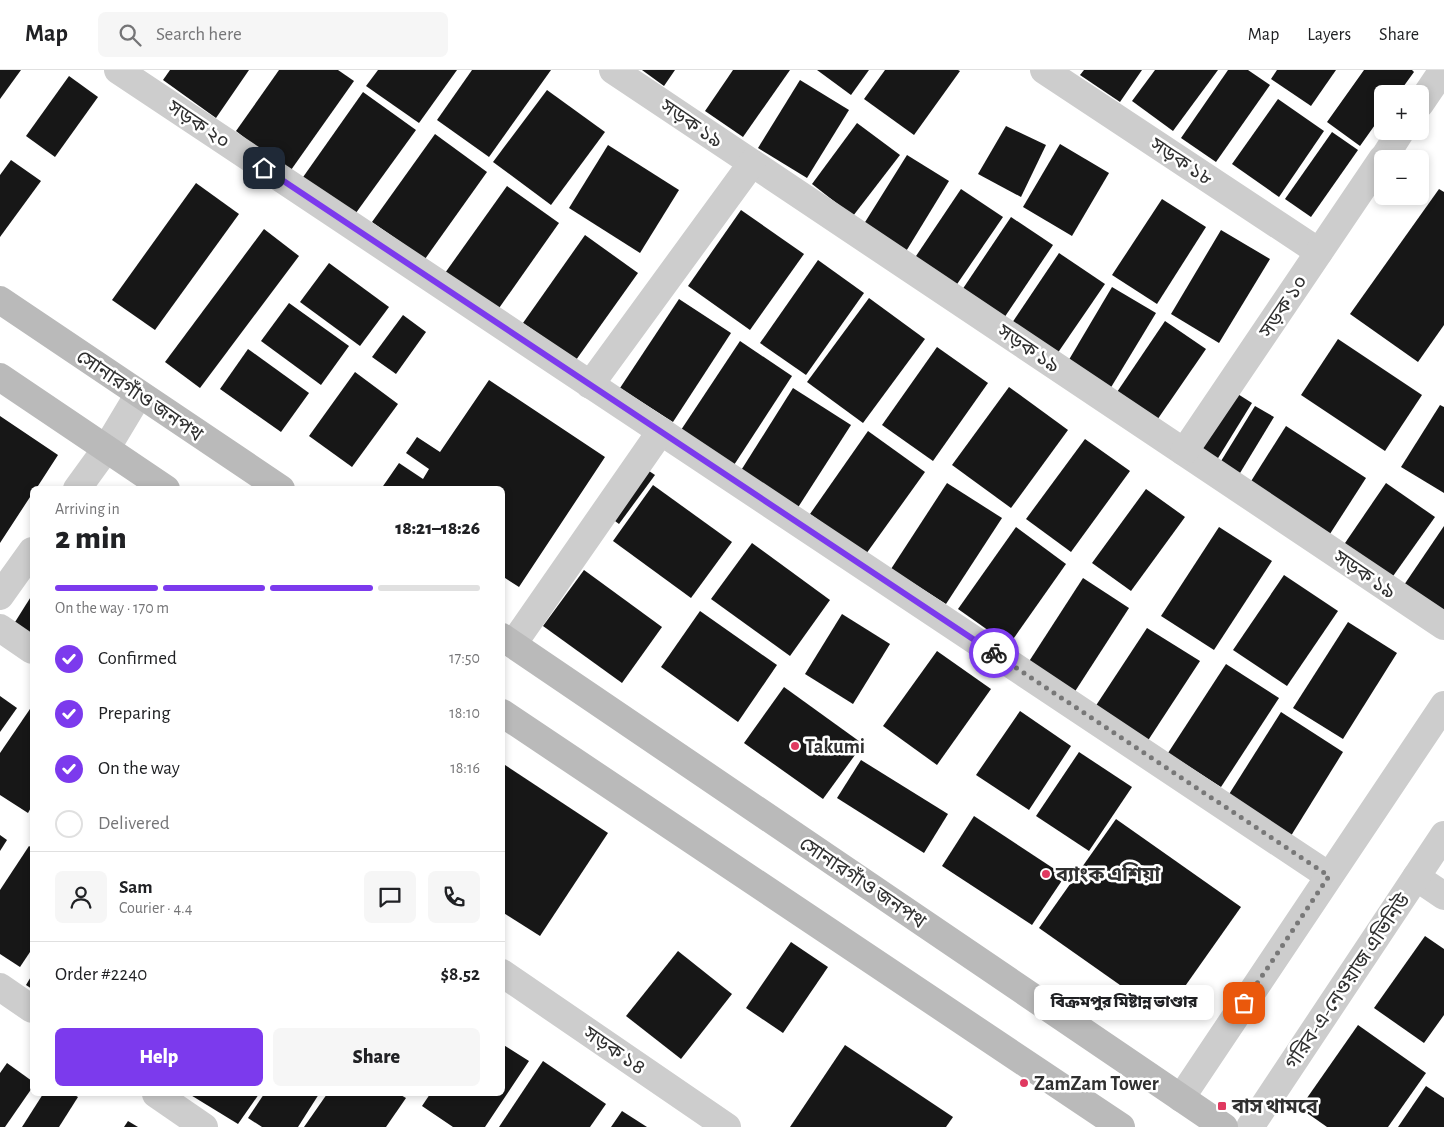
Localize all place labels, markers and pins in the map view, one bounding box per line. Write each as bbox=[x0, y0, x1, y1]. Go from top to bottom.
pin bbox=[243, 147, 285, 189]
place label: Takumi bbox=[805, 737, 865, 757]
marker: Takumi bbox=[789, 740, 801, 752]
place label: ব্যাংক এশিয়া bbox=[1055, 862, 1160, 885]
marker: ব্যাংক এশিয়া bbox=[1040, 868, 1052, 880]
pin bbox=[1223, 982, 1265, 1024]
callout: বিক্রমপুর মিষ্টান্ন ভাণ্ডার bbox=[1034, 986, 1214, 1020]
place label: ZamZam Tower bbox=[1034, 1074, 1159, 1094]
marker: ZamZam Tower bbox=[1018, 1077, 1030, 1089]
place label: বাস থামবে bbox=[1231, 1097, 1319, 1117]
marker: বাস থামবে bbox=[1216, 1100, 1228, 1112]

